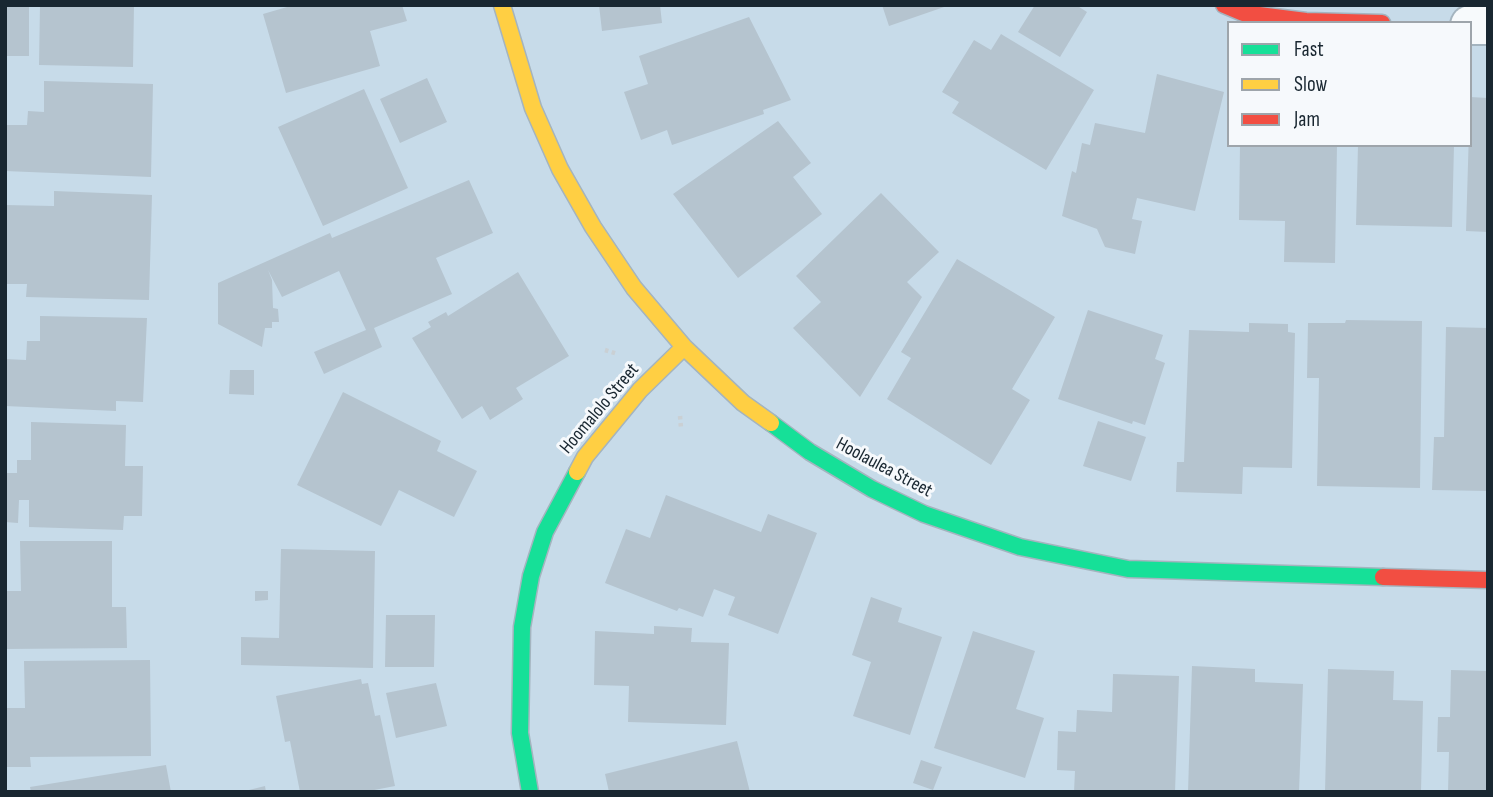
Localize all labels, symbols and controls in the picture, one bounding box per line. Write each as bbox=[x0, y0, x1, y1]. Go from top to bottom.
legend bbox=[1227, 21, 1472, 147]
text: Fast bbox=[1294, 37, 1324, 62]
text: Slow bbox=[1294, 72, 1327, 97]
text: Jam bbox=[1294, 107, 1320, 132]
street label: Hoomalolo Street bbox=[556, 359, 644, 459]
street label: Hoolaulea Street bbox=[832, 433, 936, 503]

